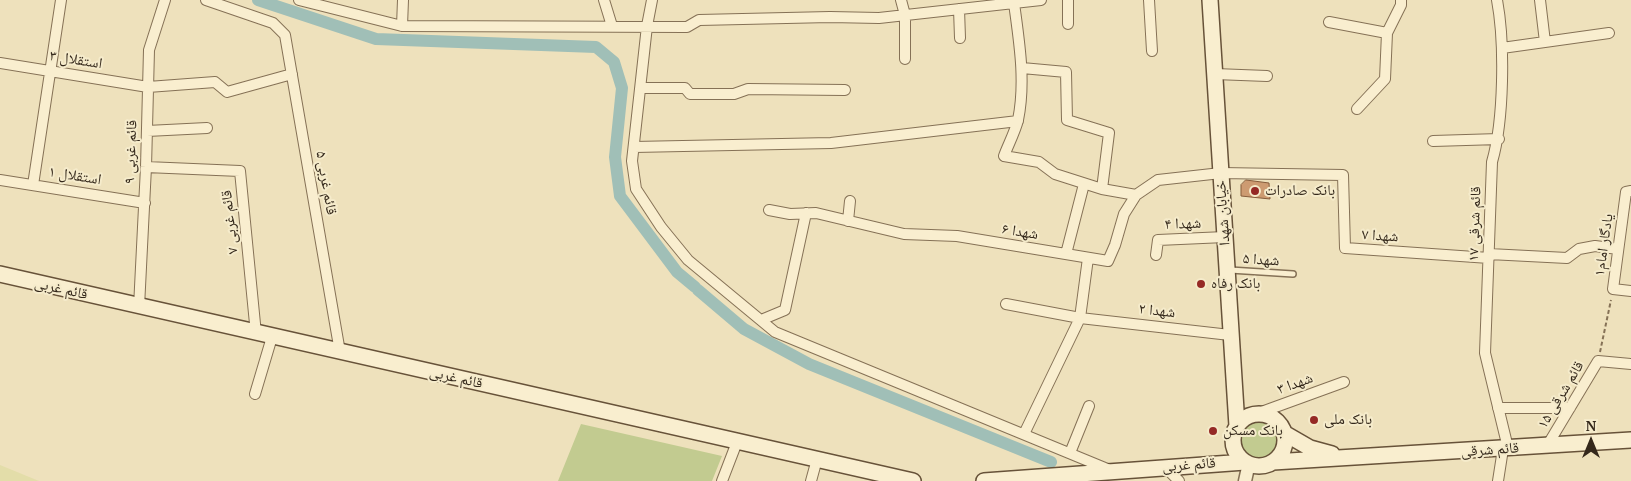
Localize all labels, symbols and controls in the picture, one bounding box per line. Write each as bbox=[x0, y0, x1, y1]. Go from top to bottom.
street label: استقلال ۳ bbox=[48, 47, 104, 73]
street label: قائم غربی ۹ bbox=[121, 120, 141, 184]
street label: قائم غربی ۵ bbox=[312, 150, 340, 216]
street label: استقلال ۱ bbox=[47, 163, 103, 189]
street label: خیابان شهدا bbox=[1212, 180, 1234, 246]
place label: بانک صادرات bbox=[1265, 182, 1335, 200]
marker: بانک صادرات bbox=[1249, 185, 1261, 197]
street label: قائم شرقی ۱۷ bbox=[1465, 186, 1485, 262]
street label: قائم غربی ۷ bbox=[218, 189, 242, 255]
street label: یادگار امام۱ bbox=[1591, 213, 1617, 277]
street label: شهدا ۴ bbox=[1164, 214, 1202, 234]
street label: شهدا ۶ bbox=[1000, 220, 1040, 244]
street label: شهدا ۷ bbox=[1361, 226, 1399, 246]
street label: شهدا ۵ bbox=[1242, 250, 1280, 270]
street label: قائم غربی bbox=[33, 274, 89, 304]
place label: بانک رفاه bbox=[1211, 275, 1260, 293]
marker: بانک رفاه bbox=[1195, 278, 1207, 290]
street label: شهدا ۲ bbox=[1138, 300, 1176, 322]
street label: قائم شرقی ۱۵ bbox=[1534, 358, 1588, 432]
street label: قائم غربی bbox=[428, 363, 484, 393]
street label: شهدا ۳ bbox=[1275, 369, 1315, 399]
place label: بانک ملی bbox=[1324, 411, 1372, 429]
marker: بانک ملی bbox=[1308, 414, 1320, 426]
north arrow bbox=[1566, 416, 1616, 466]
text: N bbox=[1586, 416, 1596, 435]
place label: بانک مسکن bbox=[1223, 422, 1283, 440]
marker: بانک مسکن bbox=[1207, 425, 1219, 437]
street label: قائم شرقی bbox=[1460, 439, 1520, 461]
street label: قائم غربی bbox=[1162, 454, 1216, 476]

